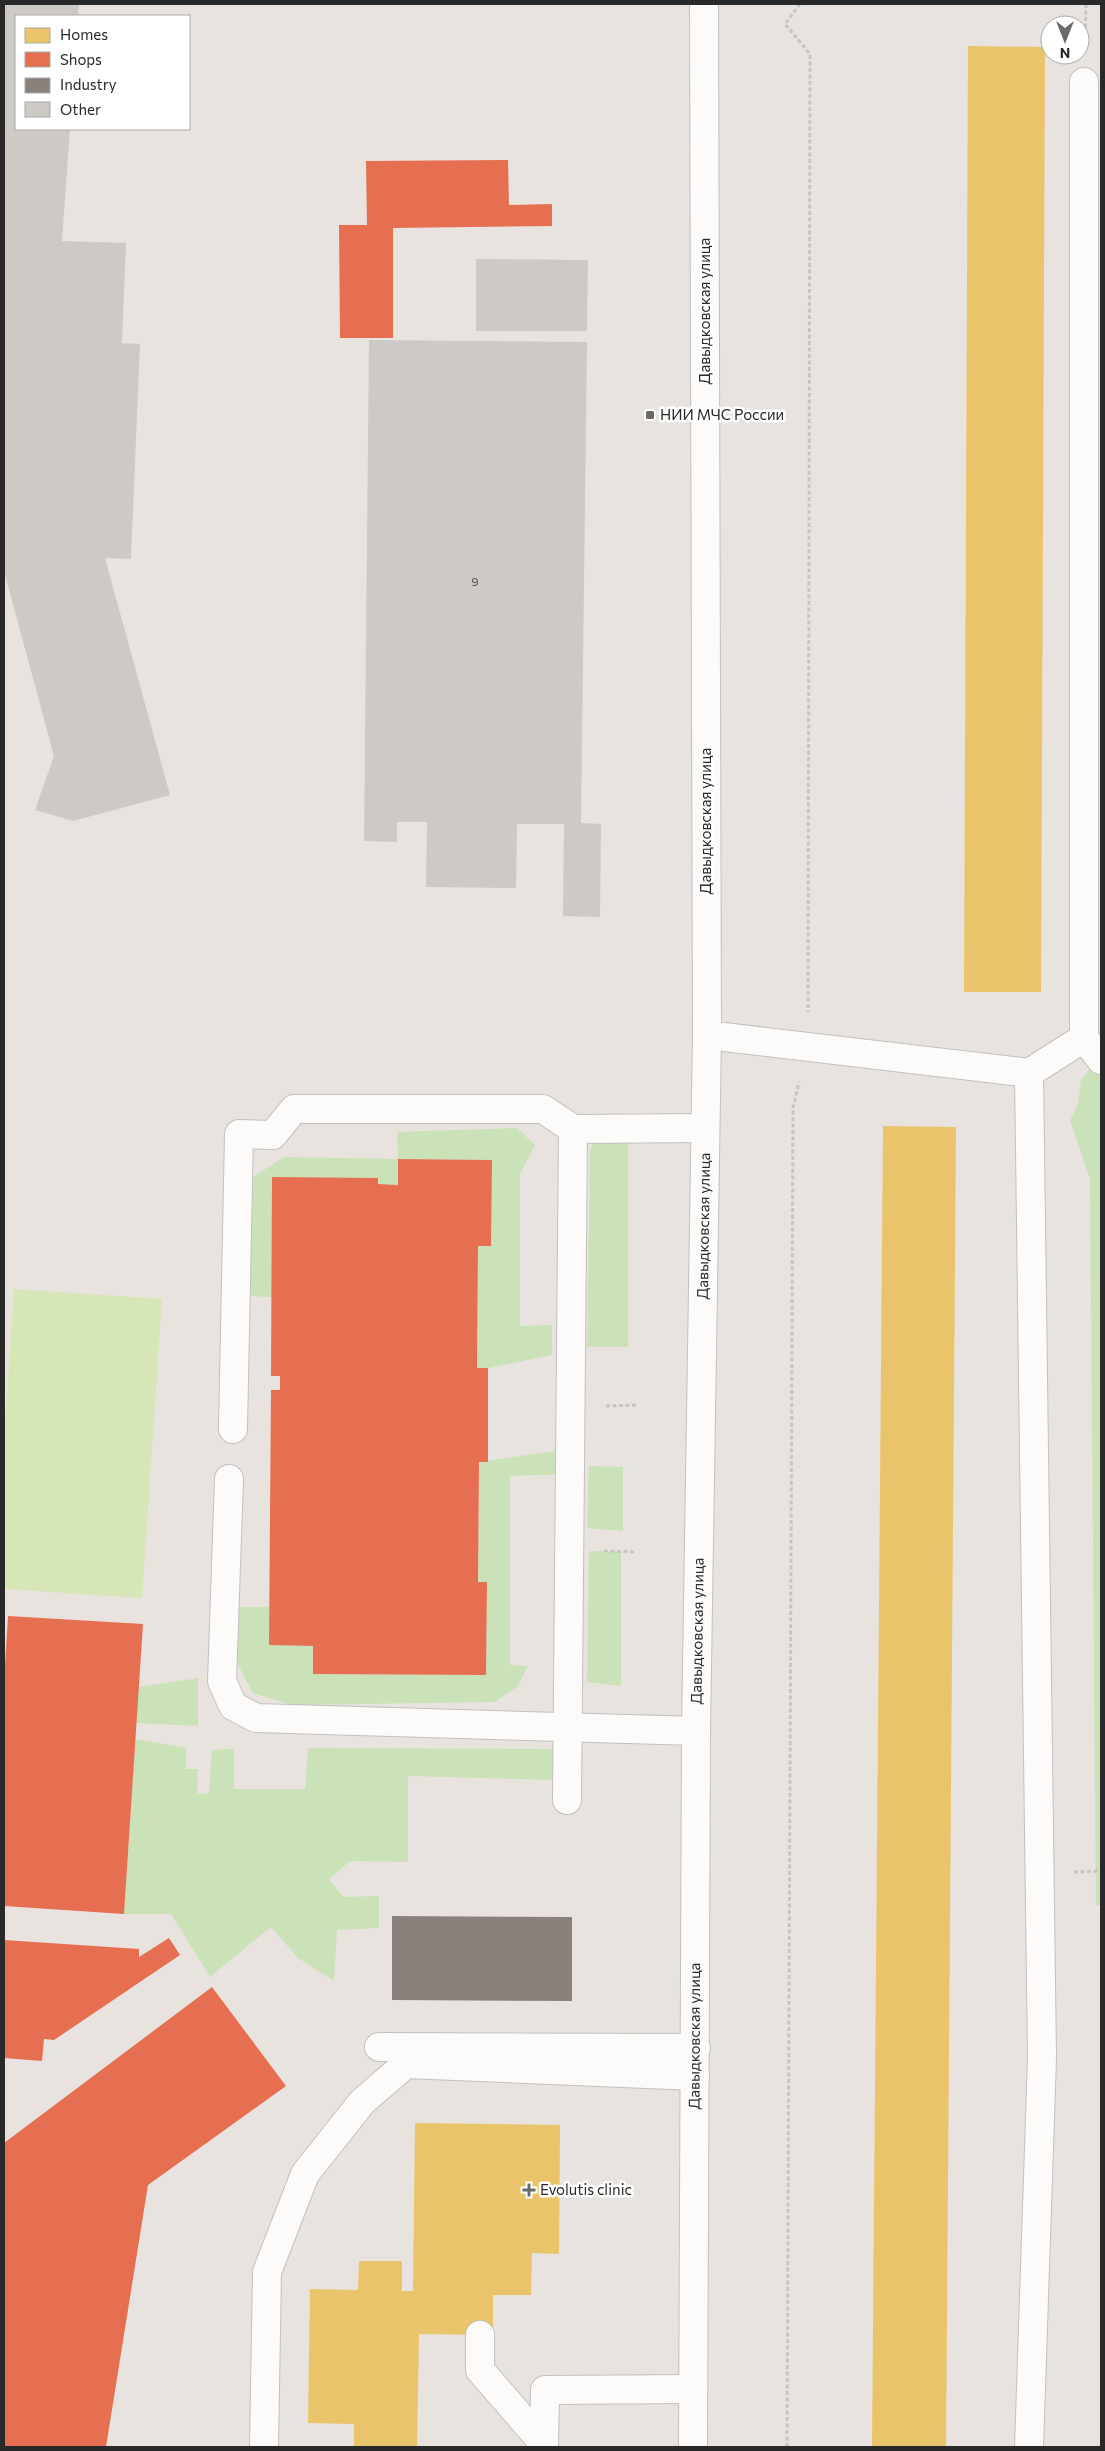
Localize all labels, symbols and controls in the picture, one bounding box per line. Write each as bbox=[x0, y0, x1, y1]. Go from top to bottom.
legend bbox=[15, 15, 190, 130]
north arrow bbox=[1040, 15, 1090, 65]
text: Homes bbox=[60, 25, 108, 43]
text: N bbox=[1060, 45, 1070, 62]
text: Shops bbox=[60, 50, 102, 68]
text: Industry bbox=[60, 75, 117, 93]
text: Other bbox=[60, 100, 101, 118]
street label: Давыдковская улица bbox=[695, 238, 713, 384]
place label: НИИ МЧС России bbox=[660, 405, 784, 423]
marker: НИИ МЧС России bbox=[644, 409, 656, 421]
house number: 9 bbox=[471, 574, 479, 588]
street label: Давыдковская улица bbox=[696, 748, 714, 894]
street label: Давыдковская улица bbox=[693, 1152, 713, 1300]
street label: Давыдковская улица bbox=[686, 1557, 707, 1705]
street label: Давыдковская улица bbox=[684, 1963, 703, 2109]
place label: Evolutis clinic bbox=[540, 2180, 632, 2198]
marker: Evolutis clinic bbox=[522, 2183, 536, 2197]

